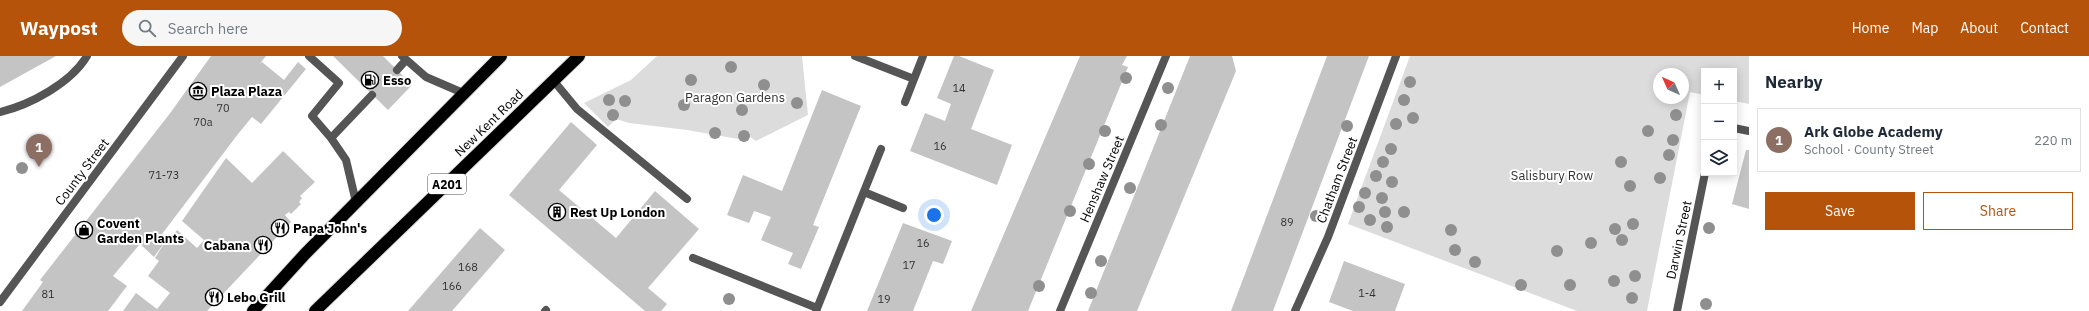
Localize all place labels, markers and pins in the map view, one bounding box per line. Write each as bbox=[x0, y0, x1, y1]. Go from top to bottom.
fuel station icon: Esso bbox=[360, 70, 380, 90]
place label: Esso bbox=[383, 72, 411, 89]
museum icon: Plaza Plaza bbox=[188, 81, 208, 101]
place label: Plaza Plaza bbox=[211, 83, 282, 100]
pin: 1 bbox=[26, 134, 52, 167]
building icon: Rest Up London bbox=[547, 202, 567, 222]
place label: Rest Up London bbox=[570, 204, 665, 221]
place label: Covent Garden Plants bbox=[97, 215, 185, 247]
restaurant icon: Papa John's bbox=[270, 218, 290, 238]
shop icon: Covent Garden Plants bbox=[74, 220, 94, 240]
place label: Papa John's bbox=[293, 220, 367, 237]
restaurant icon: Cabana bbox=[253, 235, 273, 255]
place label: Cabana bbox=[204, 237, 250, 254]
restaurant icon: Lebo Grill bbox=[204, 287, 224, 307]
place label: Lebo Grill bbox=[227, 289, 286, 306]

